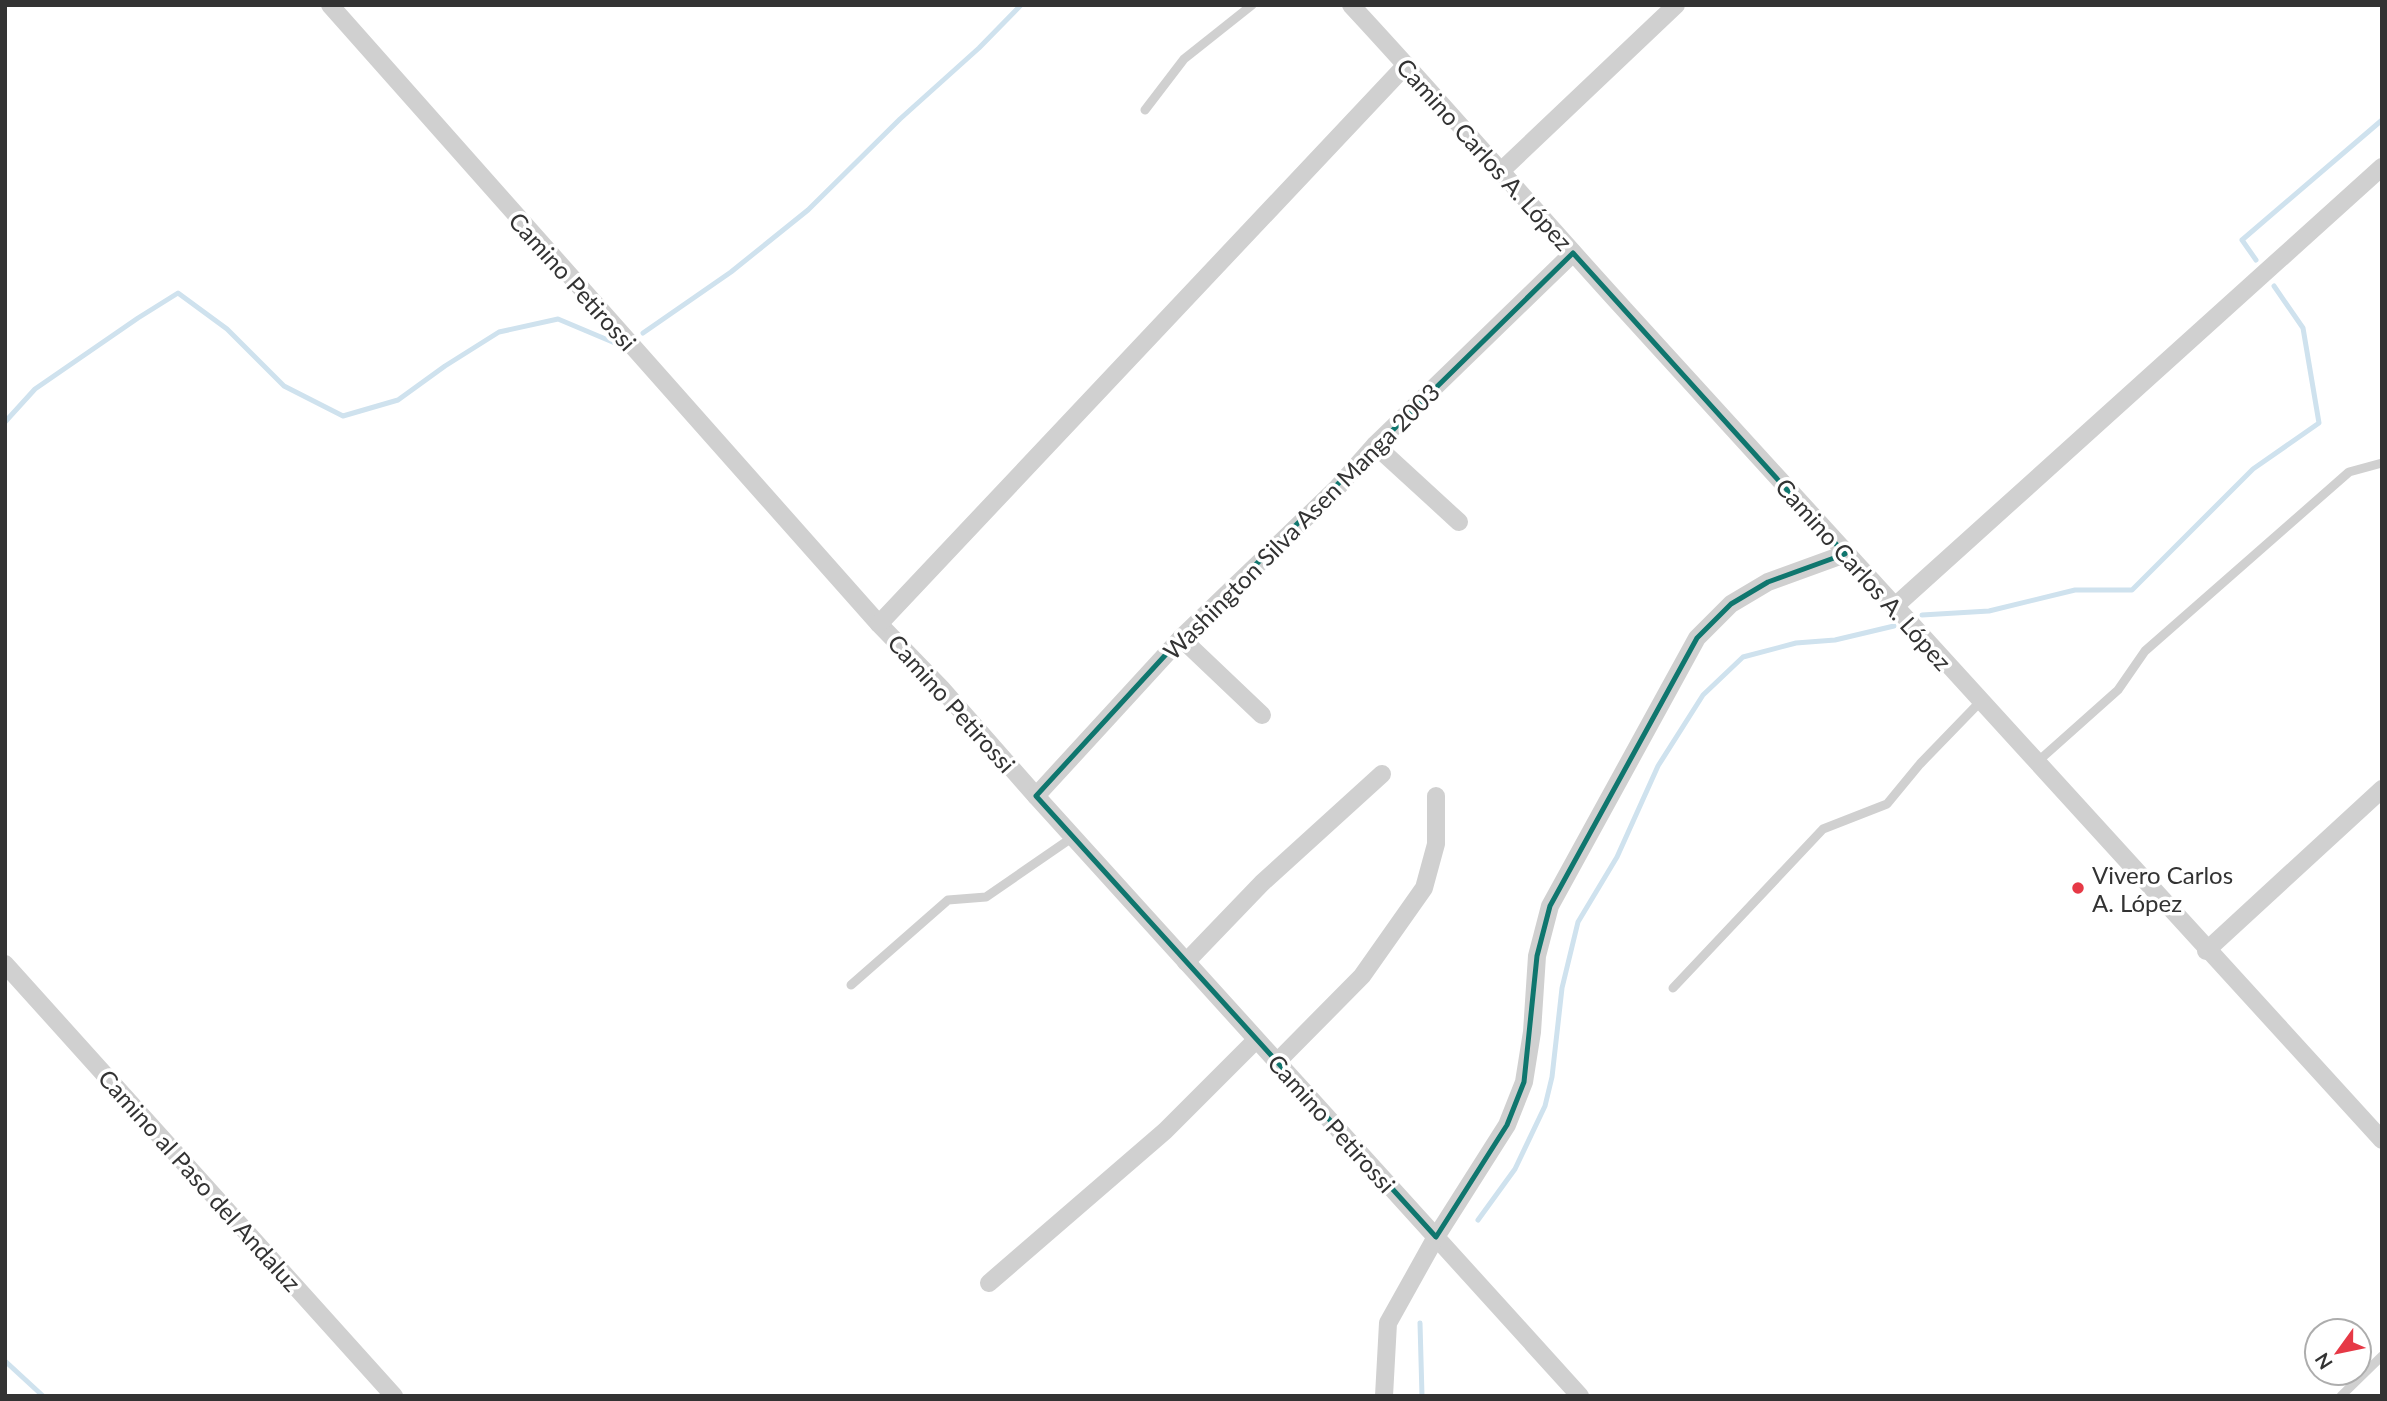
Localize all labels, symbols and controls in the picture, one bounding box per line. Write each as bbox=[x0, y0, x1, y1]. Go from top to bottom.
street label: Camino Carlos A. López bbox=[1391, 52, 1579, 256]
street label: Camino Petirossi bbox=[503, 206, 643, 356]
street label: Washington Silva Asen Manga 2003 bbox=[1157, 377, 1445, 665]
street label: Camino Carlos A. López bbox=[1770, 472, 1958, 676]
street label: Camino Petirossi bbox=[882, 628, 1022, 778]
place label: Vivero Carlos A. López bbox=[2092, 860, 2233, 917]
marker: Vivero Carlos A. López bbox=[2070, 880, 2086, 896]
street label: Camino Petirossi bbox=[1262, 1048, 1402, 1198]
street label: Camino al Paso del Andaluz bbox=[93, 1063, 307, 1297]
north arrow bbox=[2303, 1317, 2373, 1387]
text: N bbox=[2310, 1349, 2337, 1374]

